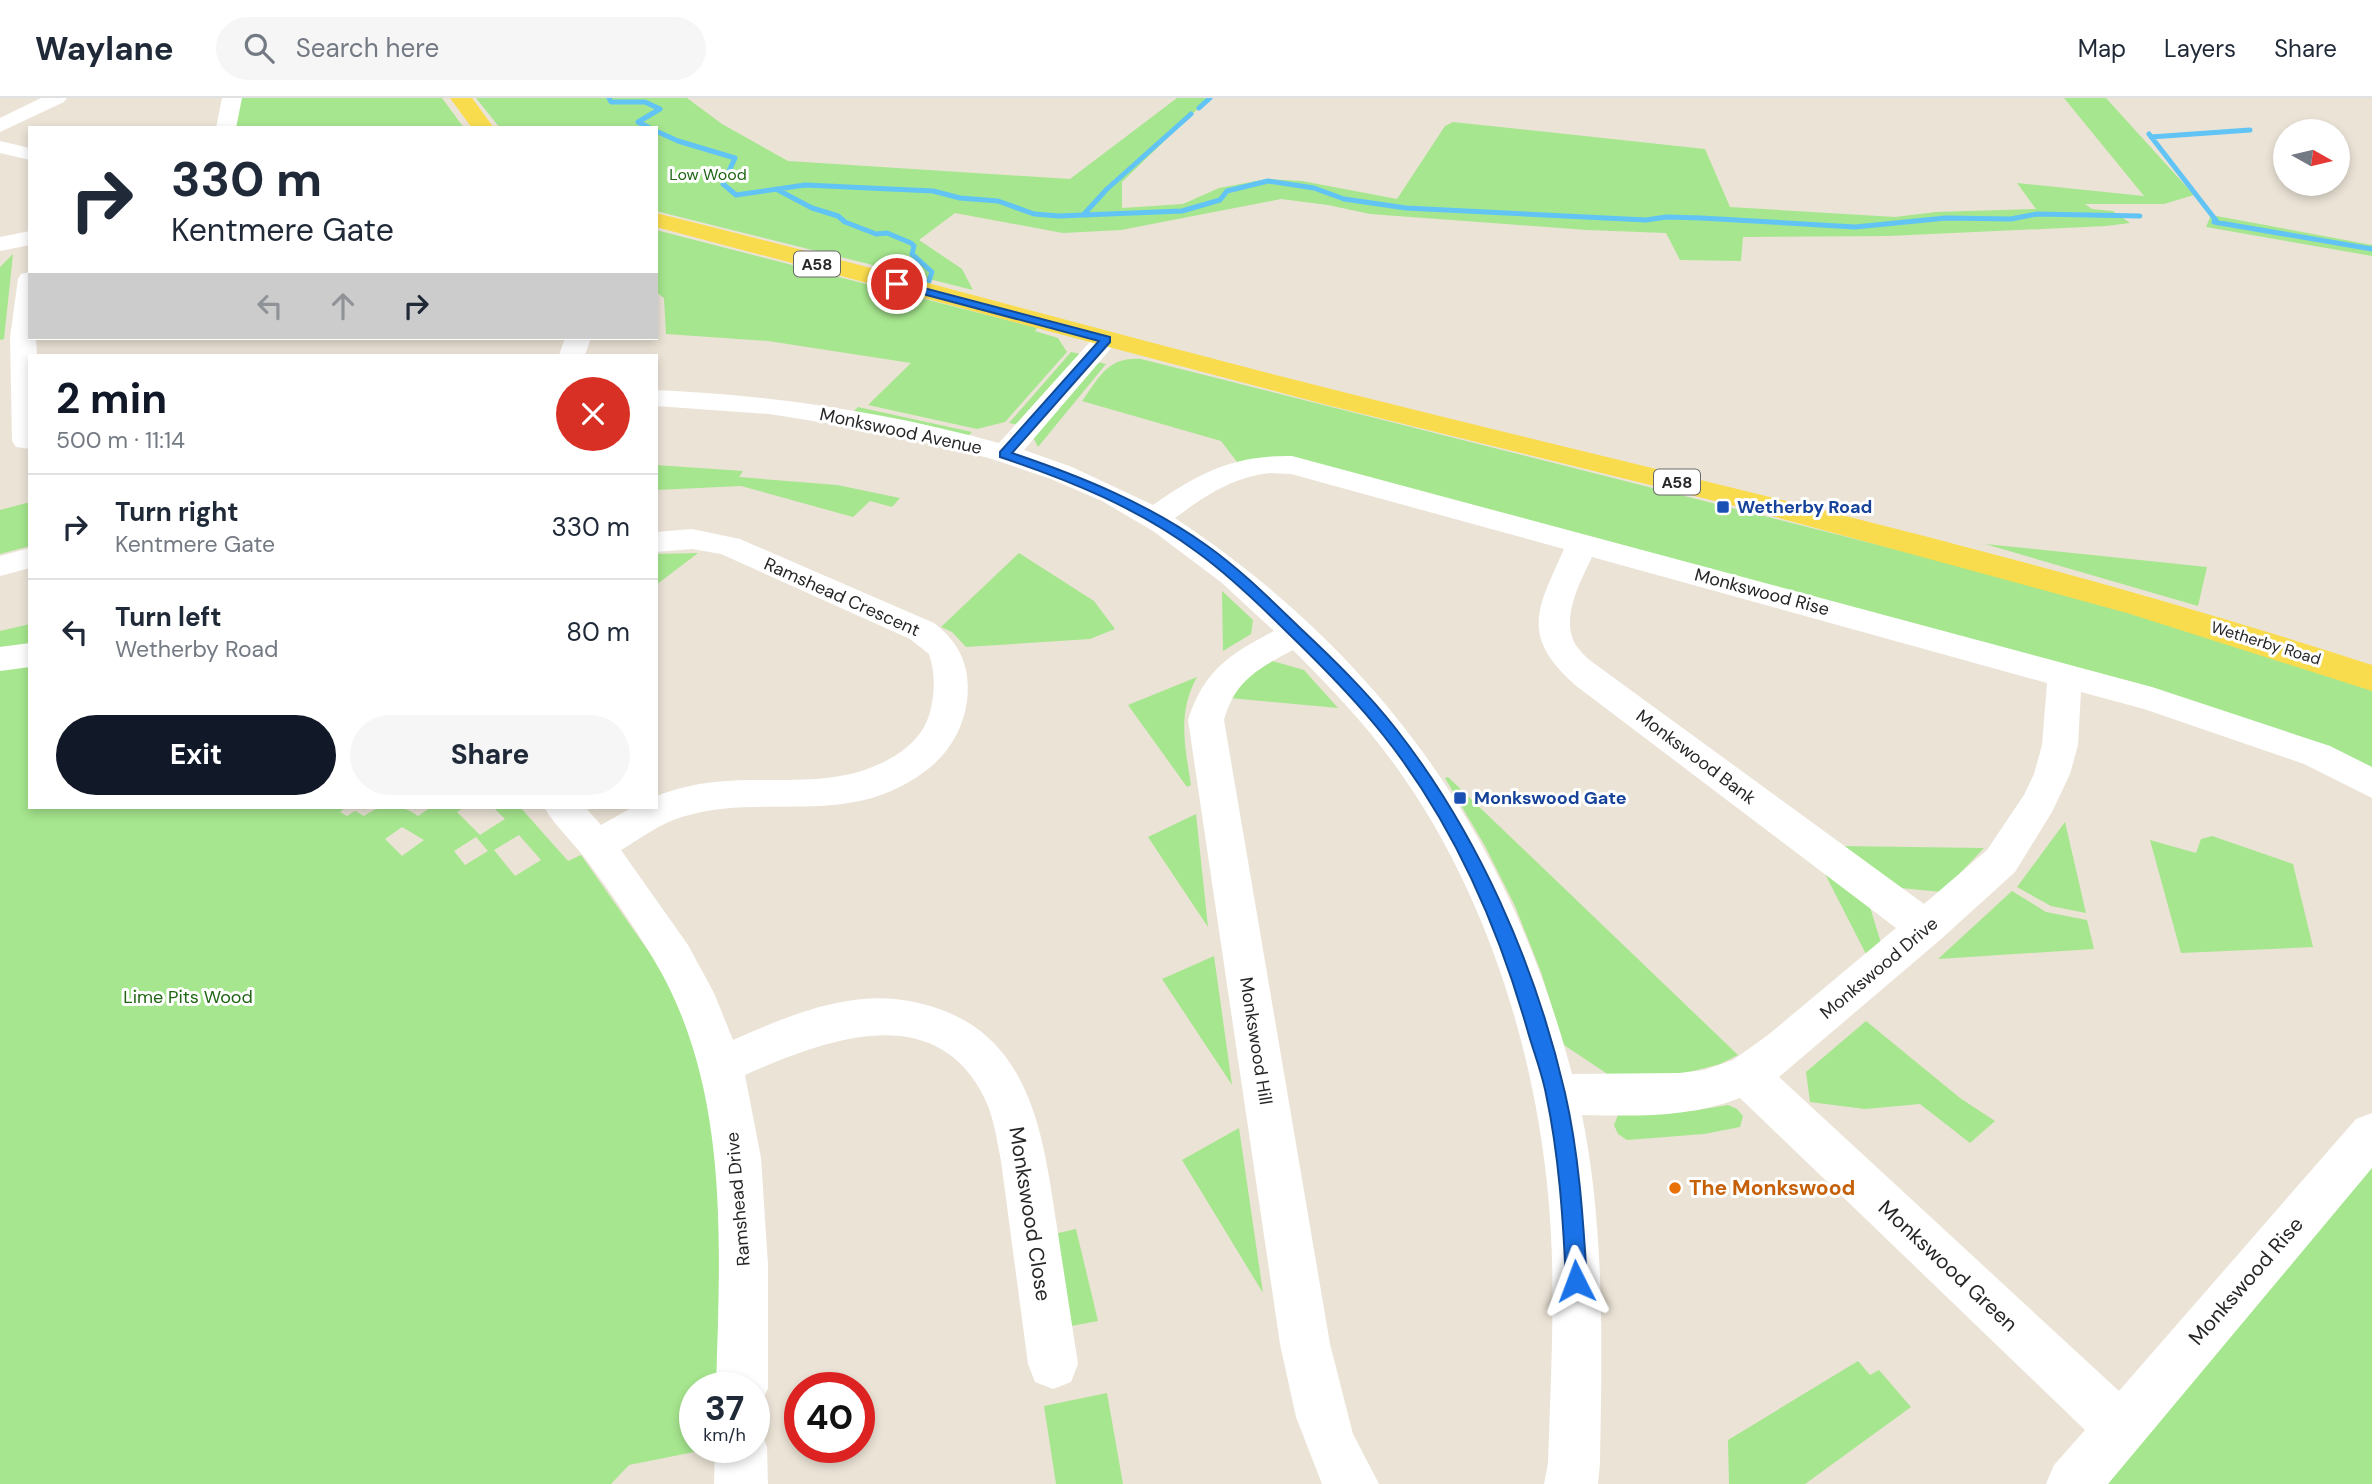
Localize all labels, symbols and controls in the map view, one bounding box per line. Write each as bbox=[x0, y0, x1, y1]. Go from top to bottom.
search box bbox=[216, 17, 706, 80]
text: Waylane bbox=[35, 27, 174, 70]
icon: search bbox=[240, 29, 278, 67]
text: Search here bbox=[296, 31, 439, 65]
text: Map bbox=[2078, 33, 2126, 64]
text: Layers bbox=[2164, 33, 2236, 64]
text: Share bbox=[2274, 33, 2337, 64]
north arrow bbox=[2273, 119, 2350, 196]
map controls bbox=[2273, 119, 2350, 196]
text: 330 m bbox=[171, 147, 322, 211]
icon: right bbox=[56, 154, 147, 245]
park label: Low Wood bbox=[669, 164, 747, 185]
text: Kentmere Gate bbox=[171, 209, 394, 251]
road number: A58 bbox=[794, 252, 840, 276]
pin bbox=[867, 254, 927, 314]
icon: arrive bbox=[878, 265, 916, 303]
icon: left bbox=[251, 287, 289, 325]
icon: ahead bbox=[324, 287, 362, 325]
icon: right bbox=[397, 287, 435, 325]
text: 2 min bbox=[56, 371, 167, 426]
button: close bbox=[556, 377, 630, 451]
street label: Monkswood Avenue bbox=[818, 402, 984, 460]
text: 500 m · 11:14 bbox=[56, 425, 185, 455]
road number: A58 bbox=[1654, 470, 1700, 494]
text: Turn right bbox=[115, 495, 239, 529]
place label: Wetherby Road bbox=[1737, 495, 1872, 519]
marker: Wetherby Road bbox=[1715, 499, 1731, 515]
icon: right bbox=[56, 508, 94, 546]
text: 330 m bbox=[551, 510, 630, 544]
text: Kentmere Gate bbox=[115, 529, 275, 559]
street label: Ramshead Crescent bbox=[760, 552, 924, 642]
street label: Monkswood Rise bbox=[1692, 562, 1832, 622]
text: Turn left bbox=[115, 600, 222, 634]
icon: left bbox=[56, 613, 94, 651]
text: 80 m bbox=[566, 615, 630, 649]
street label: Wetherby Road bbox=[2209, 616, 2323, 670]
text: Wetherby Road bbox=[115, 634, 279, 664]
street label: Monkswood Bank bbox=[1631, 704, 1761, 810]
button: Exit bbox=[56, 715, 336, 795]
button: Share bbox=[350, 715, 630, 795]
place label: Monkswood Gate bbox=[1474, 786, 1627, 810]
marker: Monkswood Gate bbox=[1452, 790, 1468, 806]
street label: Monkswood Drive bbox=[1815, 912, 1943, 1024]
street label: Monkswood Hill bbox=[1234, 976, 1278, 1106]
park label: Lime Pits Wood bbox=[123, 985, 253, 1009]
street label: Monkswood Close bbox=[1002, 1125, 1058, 1303]
street label: Ramshead Drive bbox=[720, 1131, 756, 1267]
place label: The Monkswood bbox=[1689, 1174, 1855, 1202]
marker: The Monkswood bbox=[1667, 1180, 1683, 1196]
street label: Monkswood Green bbox=[1872, 1194, 2024, 1338]
street label: Monkswood Rise bbox=[2182, 1211, 2310, 1351]
position arrow bbox=[1539, 1244, 1613, 1318]
speed limit sign: 40 bbox=[784, 1372, 875, 1463]
text: 37 bbox=[705, 1385, 744, 1431]
text: km/h bbox=[703, 1423, 746, 1447]

